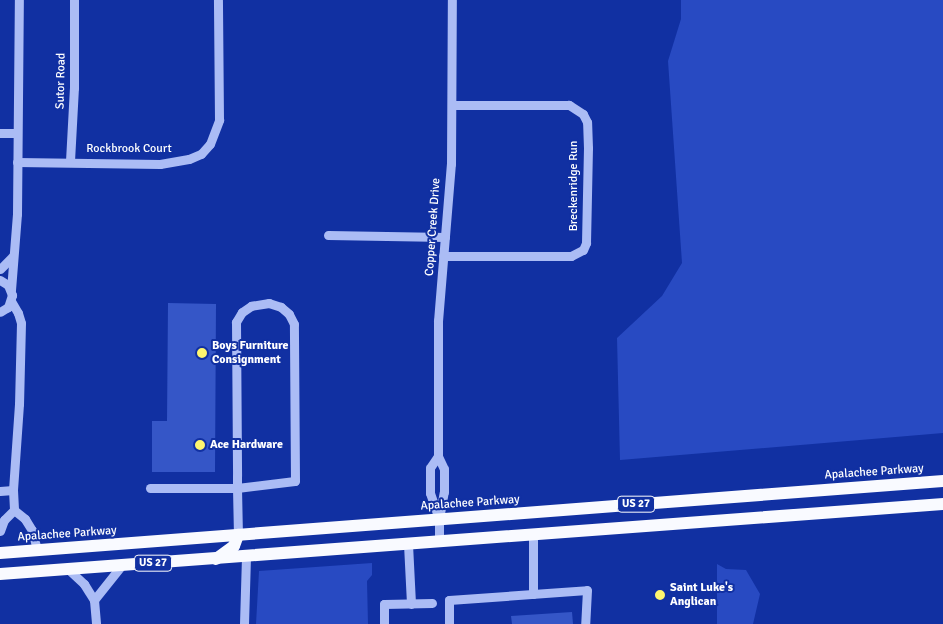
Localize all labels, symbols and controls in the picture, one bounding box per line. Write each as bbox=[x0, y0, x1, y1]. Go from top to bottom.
street label: Sutor Road bbox=[53, 53, 69, 109]
street label: Breckenridge Run bbox=[567, 141, 581, 231]
street label: Rockbrook Court bbox=[86, 142, 172, 156]
street label: Copper Creek Drive bbox=[422, 178, 444, 276]
place label: Boys Furniture Consignment bbox=[212, 339, 289, 367]
marker: Boys Furniture Consignment bbox=[196, 347, 208, 359]
place label: Ace Hardware bbox=[210, 438, 283, 452]
marker: Ace Hardware bbox=[194, 439, 206, 451]
street label: Apalachee Parkway bbox=[824, 461, 924, 483]
street label: Apalachee Parkway bbox=[420, 492, 520, 514]
road number: US 27 bbox=[616, 496, 656, 512]
street label: Apalachee Parkway bbox=[17, 523, 117, 545]
road number: US 27 bbox=[133, 554, 173, 572]
place label: Saint Luke's Anglican bbox=[670, 581, 733, 609]
marker: Saint Luke's Anglican bbox=[654, 589, 666, 601]

